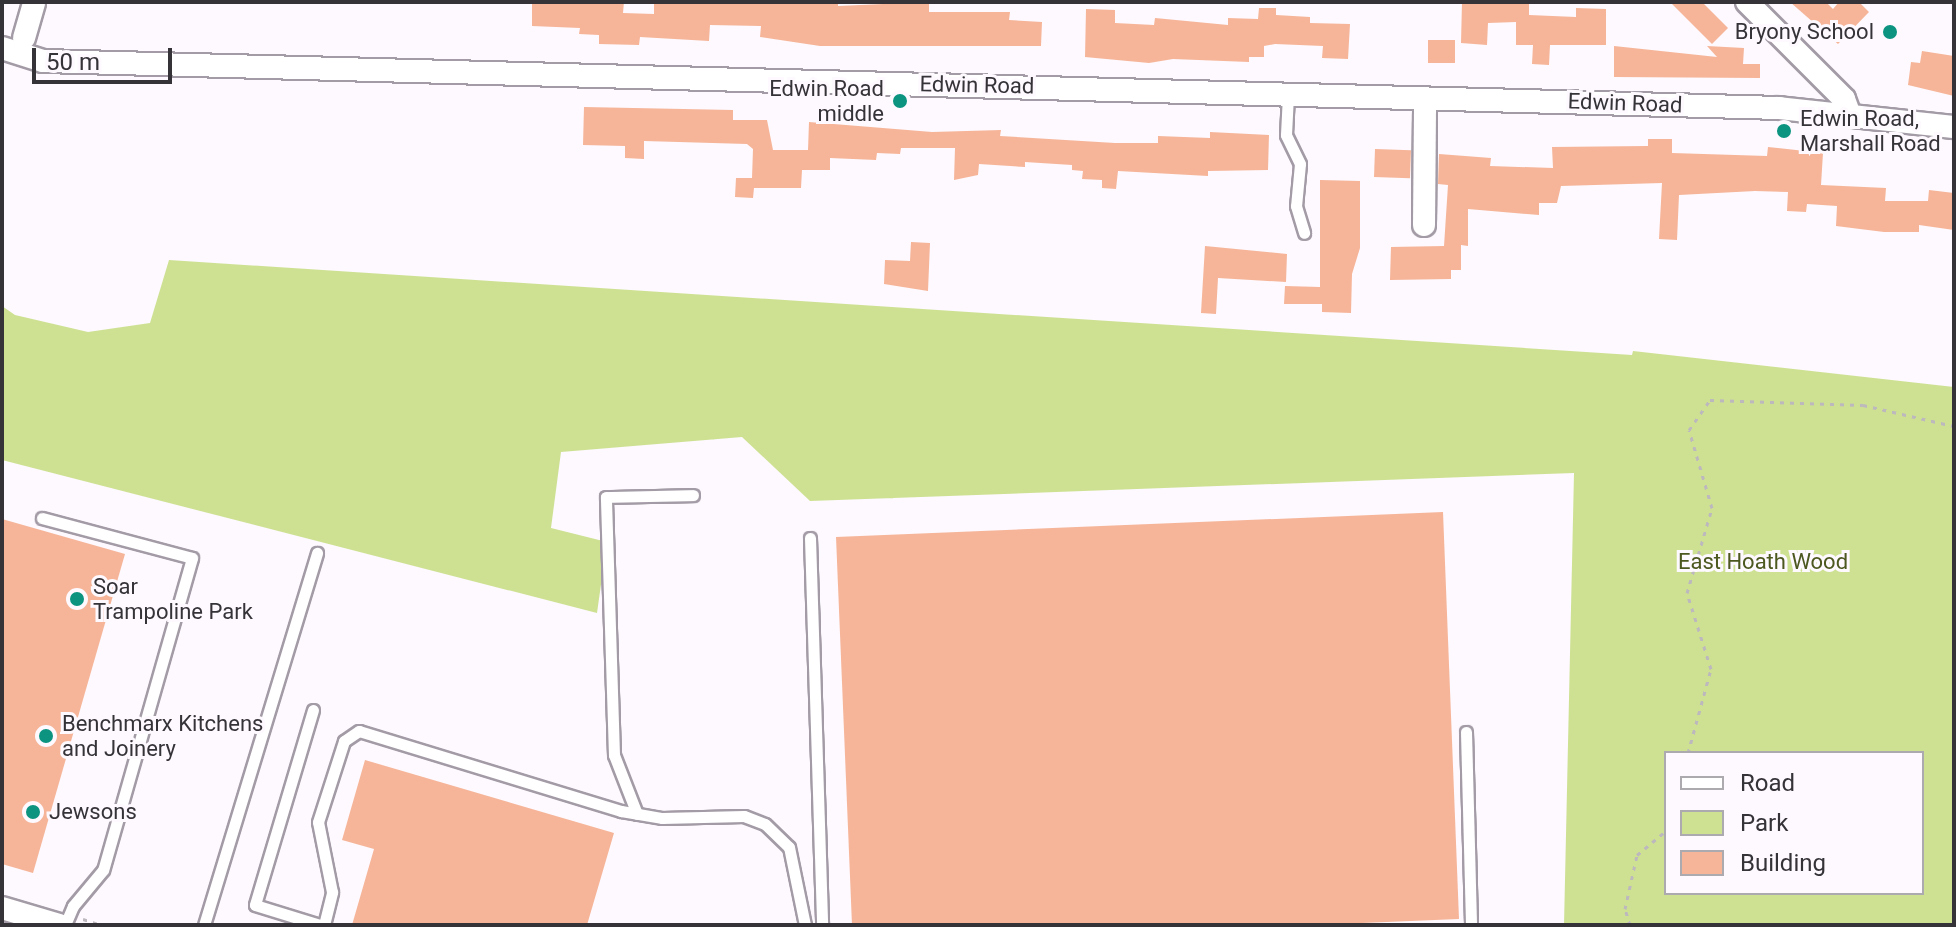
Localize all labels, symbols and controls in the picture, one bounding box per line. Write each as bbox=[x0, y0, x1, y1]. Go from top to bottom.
place label: Bryony School bbox=[1735, 19, 1874, 45]
marker: Bryony School bbox=[1881, 23, 1899, 41]
scale bar bbox=[36, 32, 176, 82]
text: 50 m bbox=[46, 48, 100, 76]
street label: Edwin Road bbox=[919, 71, 1035, 99]
place label: Edwin Road middle bbox=[769, 75, 884, 126]
street label: Edwin Road bbox=[1567, 88, 1683, 118]
marker: Edwin Road middle bbox=[891, 92, 909, 110]
place label: Edwin Road, Marshall Road bbox=[1800, 105, 1941, 156]
marker: Edwin Road, Marshall Road bbox=[1775, 122, 1793, 140]
park label: East Hoath Wood bbox=[1678, 549, 1848, 575]
place label: Soar Trampoline Park bbox=[93, 573, 253, 624]
marker: Soar Trampoline Park bbox=[68, 590, 86, 608]
place label: Benchmarx Kitchens and Joinery bbox=[62, 710, 263, 762]
marker: Benchmarx Kitchens and Joinery bbox=[37, 727, 55, 745]
legend bbox=[1664, 751, 1924, 895]
text: Road bbox=[1740, 769, 1795, 797]
place label: Jewsons bbox=[49, 799, 137, 825]
marker: Jewsons bbox=[24, 803, 42, 821]
text: Park bbox=[1740, 809, 1788, 837]
text: Building bbox=[1740, 849, 1826, 877]

